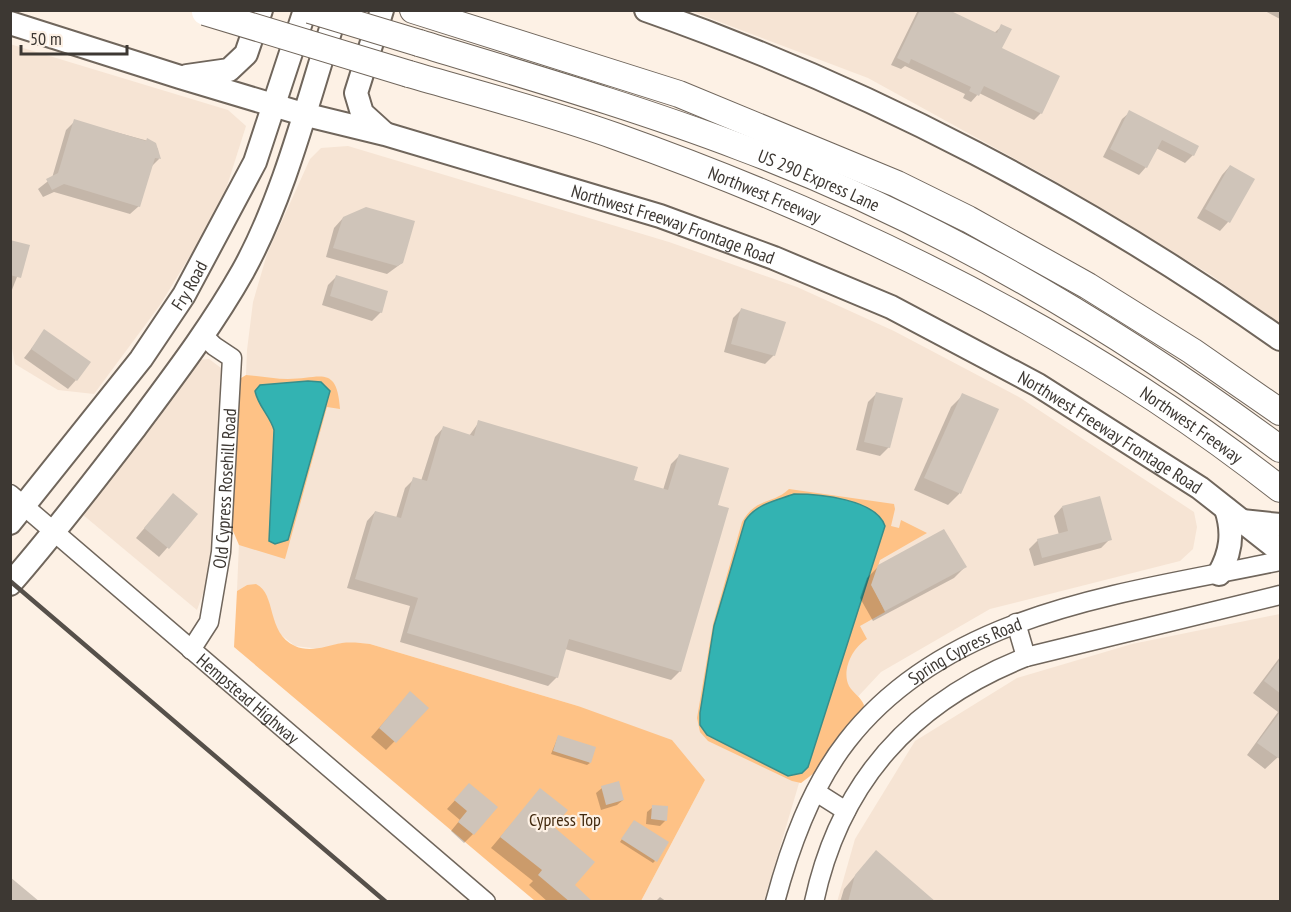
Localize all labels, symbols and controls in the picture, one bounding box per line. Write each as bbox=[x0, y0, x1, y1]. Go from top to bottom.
scale bar bbox=[21, 18, 128, 56]
text: 50 m bbox=[30, 27, 62, 50]
street label: US 290 Express Lane bbox=[755, 144, 884, 216]
street label: Northwest Freeway bbox=[705, 161, 825, 228]
street label: Northwest Freeway Frontage Road bbox=[569, 179, 778, 269]
street label: Fry Road bbox=[166, 256, 212, 314]
street label: Northwest Freeway Frontage Road bbox=[1014, 365, 1207, 498]
street label: Northwest Freeway bbox=[1136, 381, 1248, 468]
street label: Old Cypress Rosehill Road bbox=[207, 408, 241, 570]
street label: Spring Cypress Road bbox=[903, 611, 1025, 689]
street label: Hempstead Highway bbox=[192, 648, 305, 749]
park label: Cypress Top bbox=[529, 808, 601, 831]

